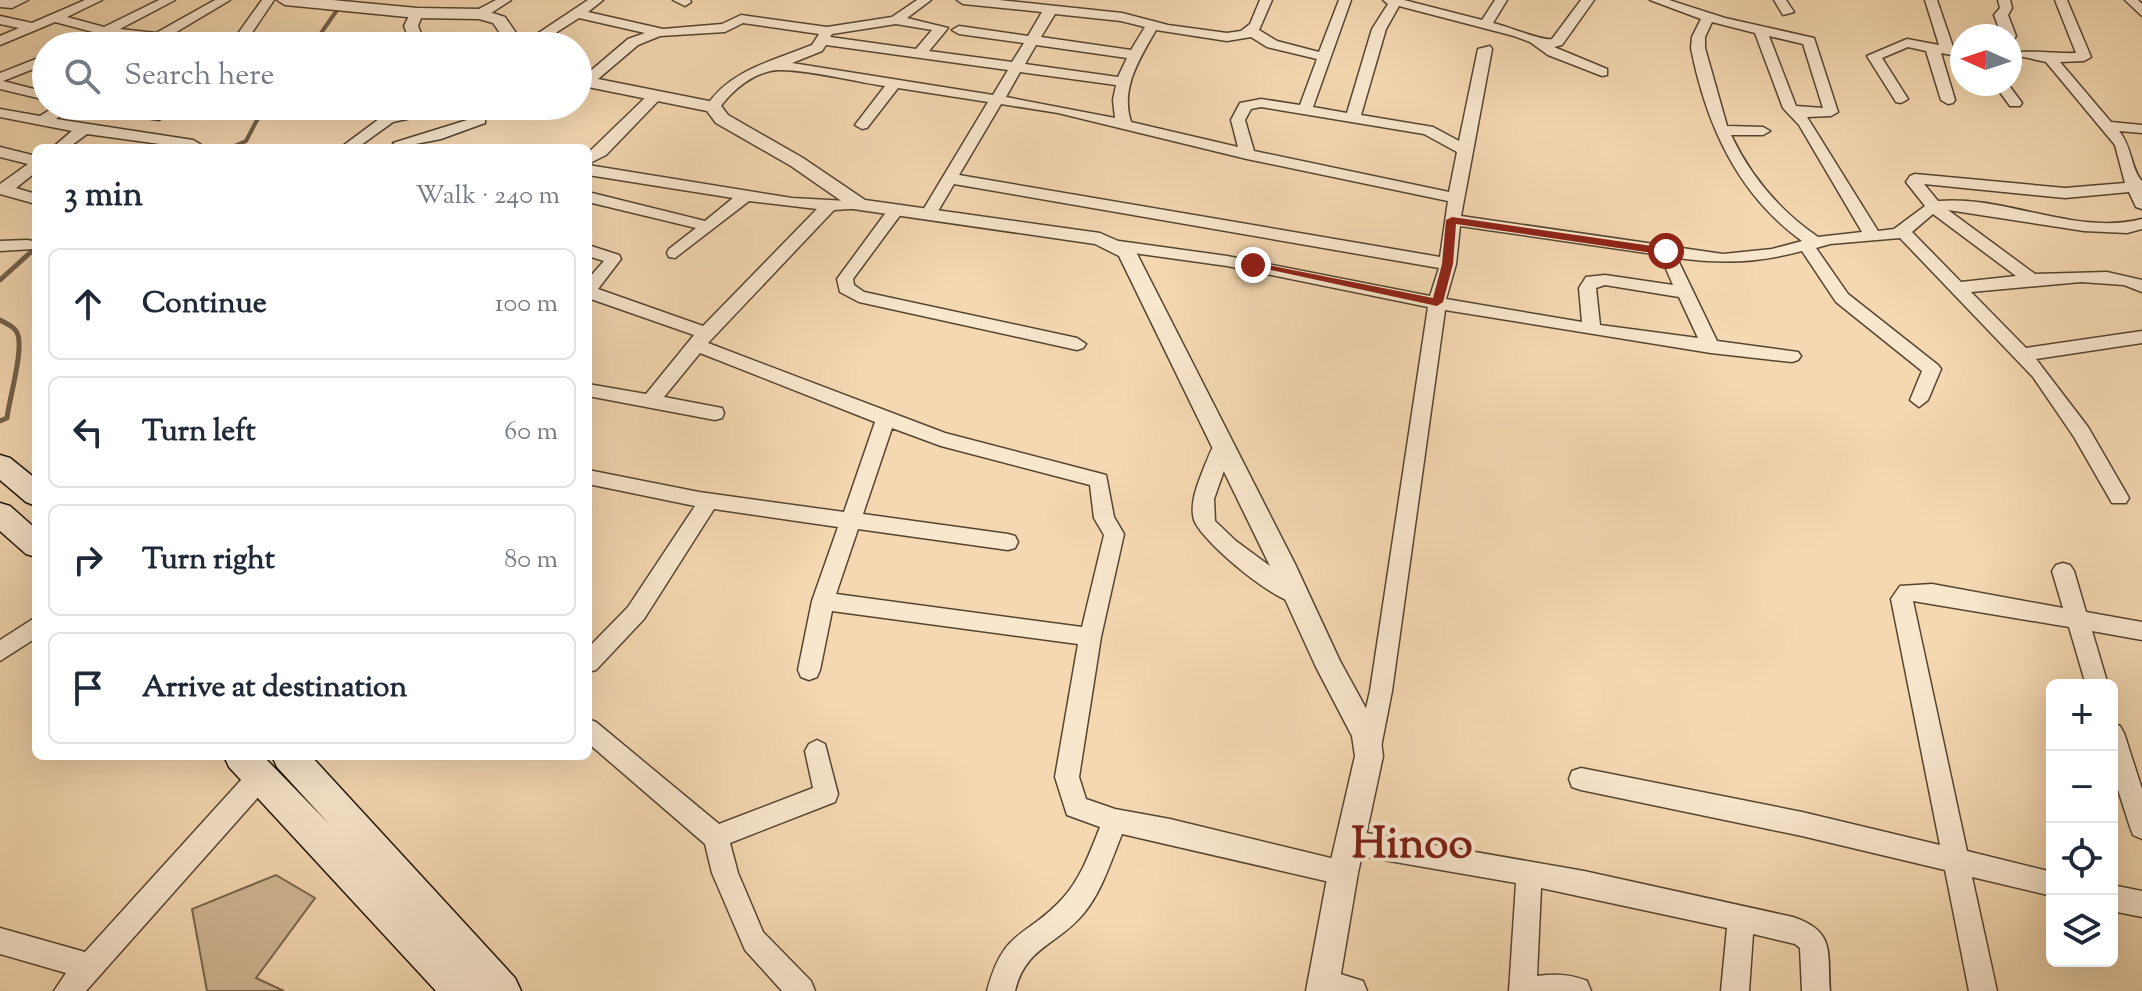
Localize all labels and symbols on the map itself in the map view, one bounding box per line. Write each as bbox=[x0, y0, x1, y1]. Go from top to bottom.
north arrow bbox=[1950, 24, 2022, 96]
route start bbox=[1648, 233, 1684, 269]
route end bbox=[1235, 247, 1271, 283]
district label: Hinoo bbox=[1352, 815, 1473, 878]

